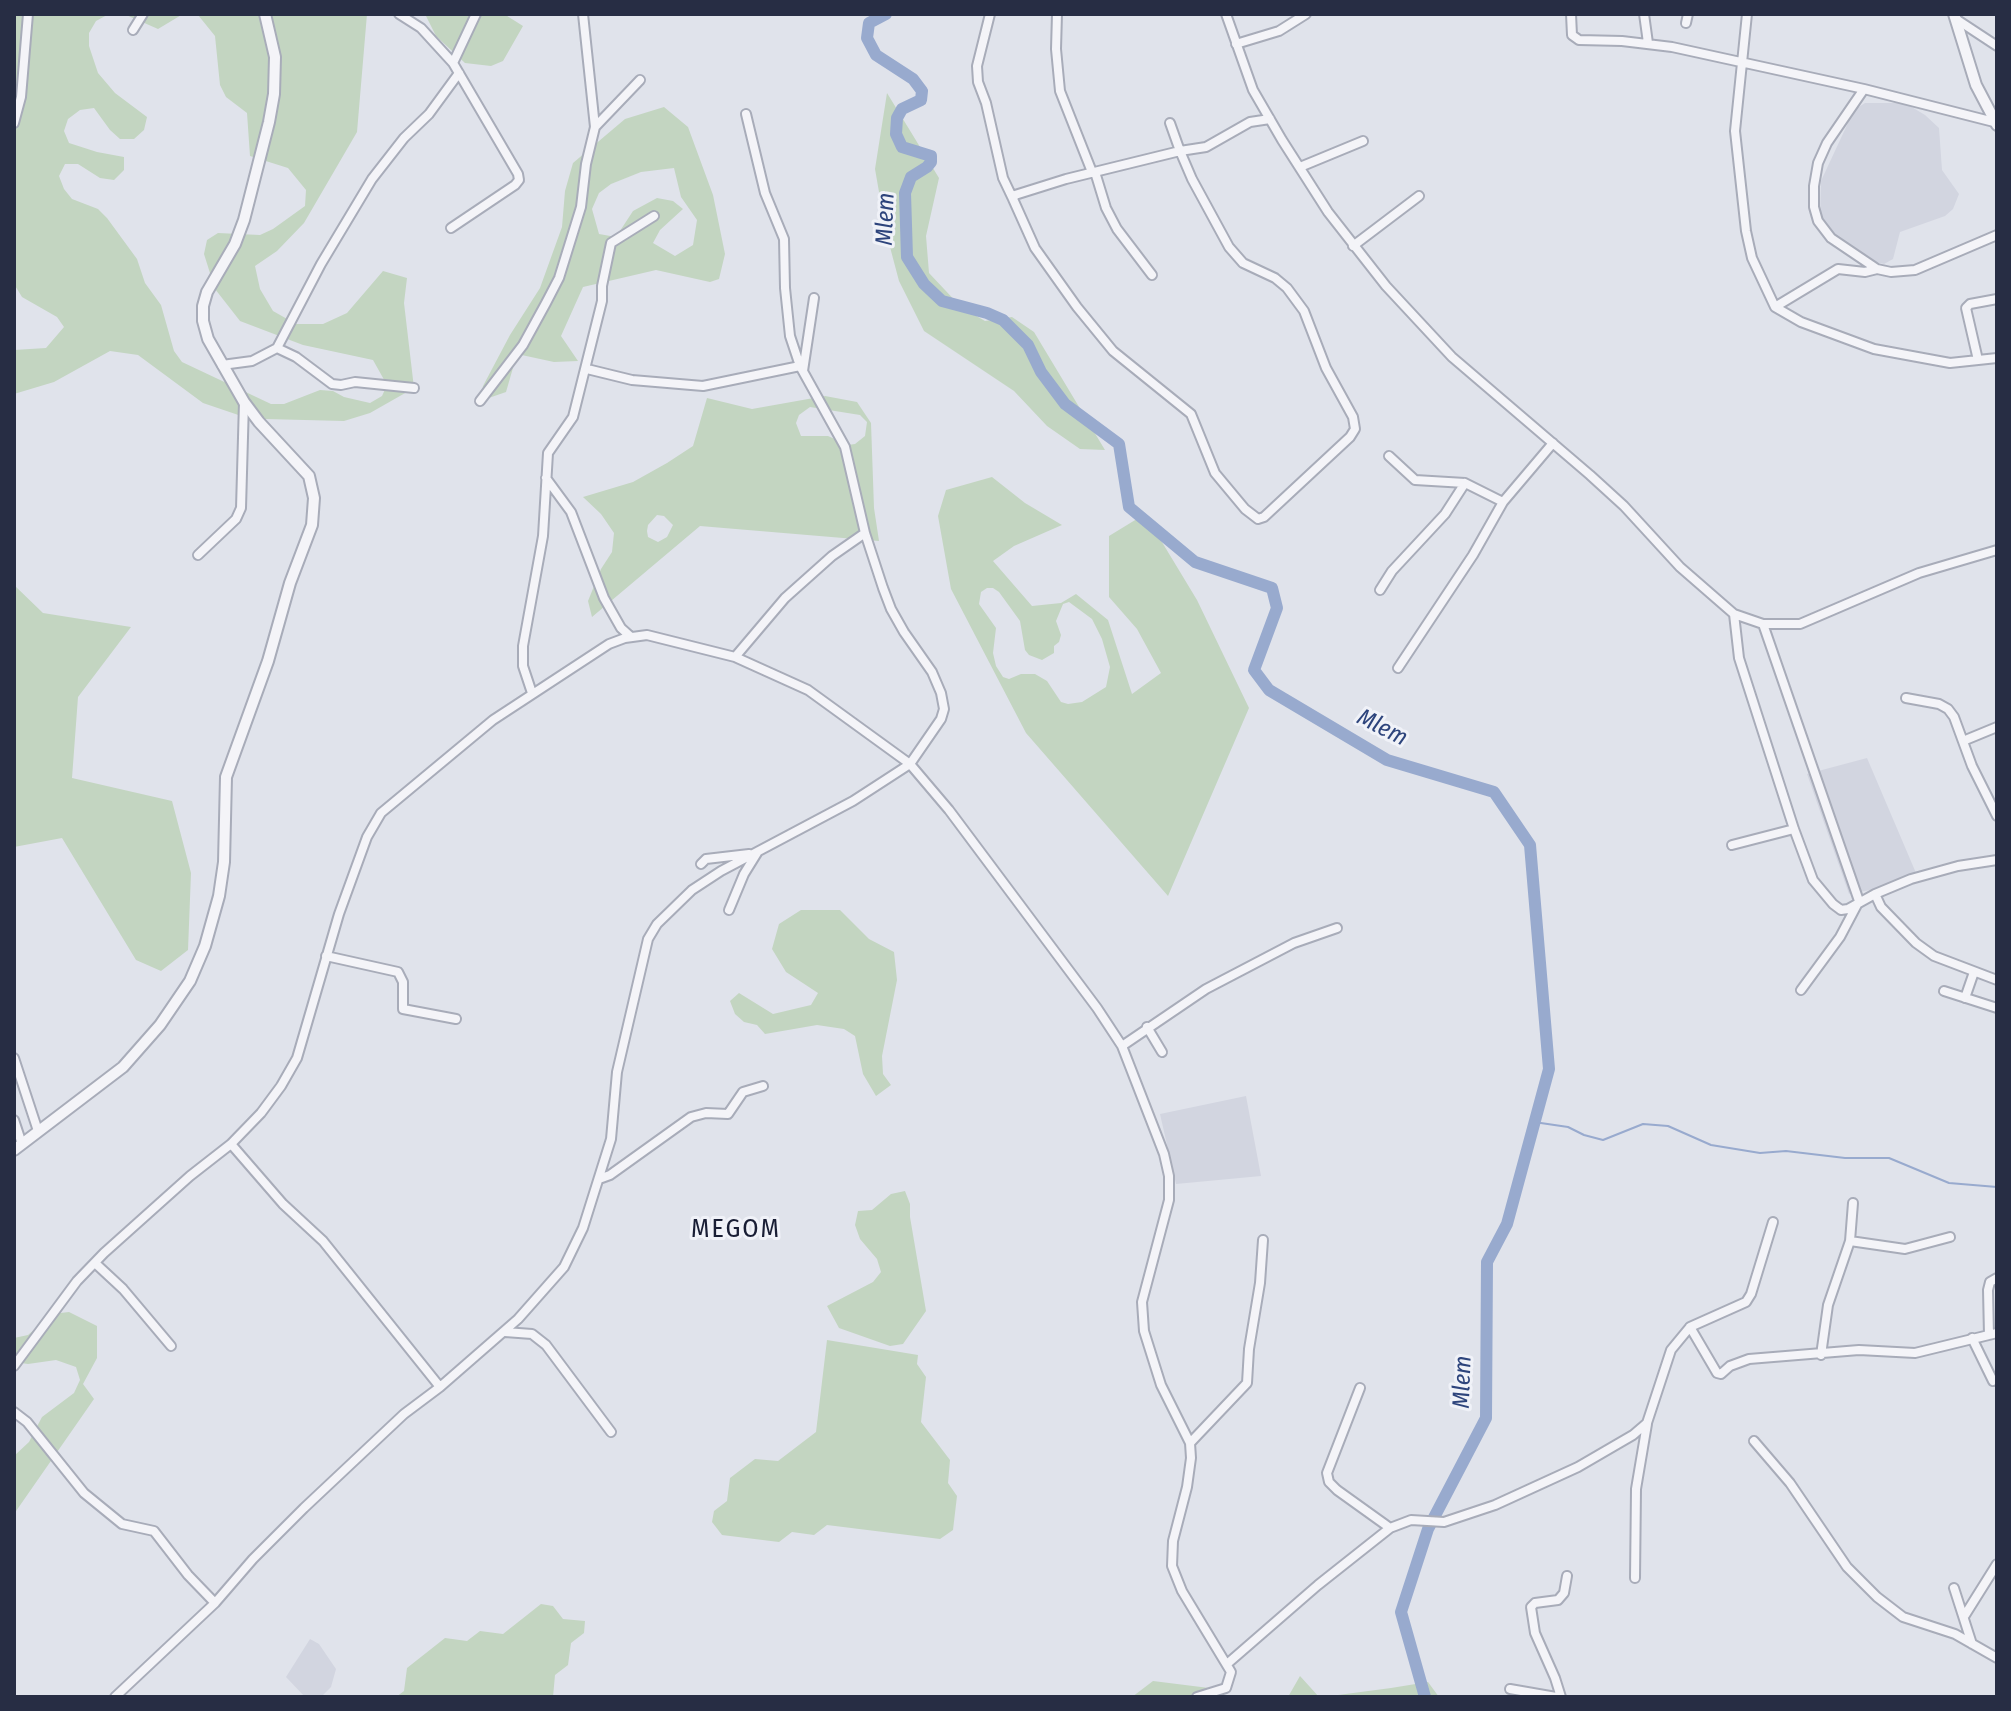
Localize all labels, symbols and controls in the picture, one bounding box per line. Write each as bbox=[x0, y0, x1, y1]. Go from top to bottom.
water label: Mlem bbox=[871, 192, 901, 246]
water label: Mlem bbox=[1352, 703, 1412, 753]
district label: MEGOM bbox=[691, 1214, 781, 1246]
water label: Mlem bbox=[1448, 1355, 1478, 1409]

